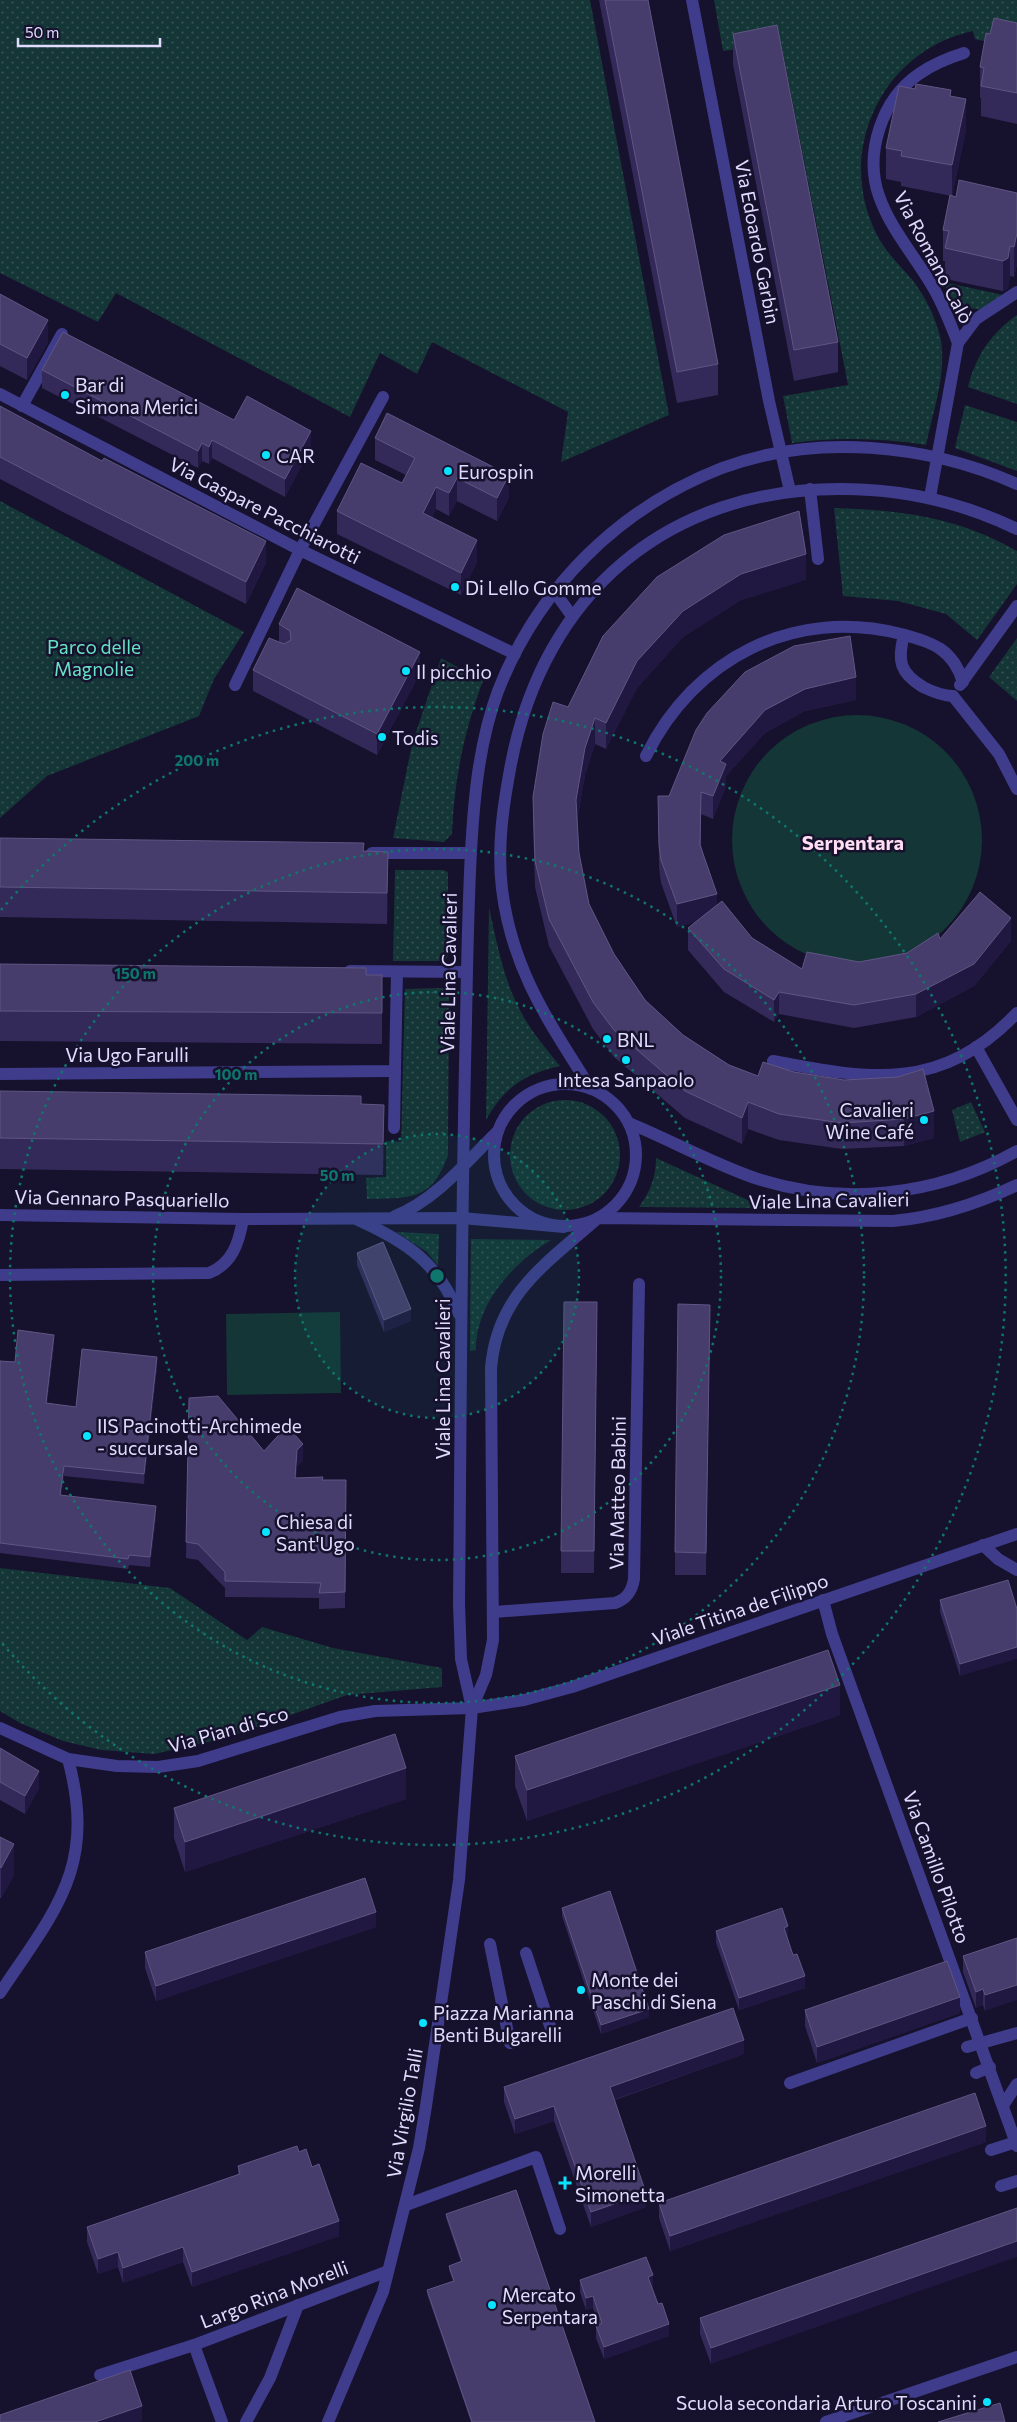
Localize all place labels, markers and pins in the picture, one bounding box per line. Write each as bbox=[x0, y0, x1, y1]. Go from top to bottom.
place label: Bar di Simona Merici bbox=[75, 373, 198, 418]
marker: Bar di Simona Merici bbox=[59, 389, 71, 401]
place label: CAR bbox=[276, 444, 315, 467]
marker: CAR bbox=[260, 449, 272, 461]
place label: Eurospin bbox=[458, 460, 534, 483]
marker: Eurospin bbox=[442, 465, 454, 477]
place label: Di Lello Gomme bbox=[465, 576, 602, 599]
marker: Di Lello Gomme bbox=[449, 581, 461, 593]
place label: Il picchio bbox=[416, 660, 492, 683]
marker: Il picchio bbox=[400, 665, 412, 677]
place label: Todis bbox=[392, 726, 439, 749]
marker: Todis bbox=[376, 731, 388, 743]
place label: BNL bbox=[617, 1028, 655, 1051]
marker: BNL bbox=[601, 1033, 613, 1045]
marker: Intesa Sanpaolo bbox=[620, 1054, 632, 1066]
place label: Intesa Sanpaolo bbox=[558, 1068, 694, 1091]
place label: Cavalieri Wine Café bbox=[825, 1098, 914, 1143]
marker: Cavalieri Wine Café bbox=[918, 1114, 930, 1126]
centre of rings bbox=[428, 1267, 446, 1285]
place label: IIS Pacinotti-Archimede - succursale bbox=[97, 1414, 302, 1459]
marker: IIS Pacinotti-Archimede - succursale bbox=[81, 1430, 93, 1442]
place label: Chiesa di Sant'Ugo bbox=[276, 1510, 355, 1555]
marker: Chiesa di Sant'Ugo bbox=[260, 1526, 272, 1538]
place label: Monte dei Paschi di Siena bbox=[591, 1968, 717, 2013]
marker: Monte dei Paschi di Siena bbox=[575, 1984, 587, 1996]
place label: Piazza Marianna Benti Bulgarelli bbox=[433, 2001, 574, 2046]
marker: Piazza Marianna Benti Bulgarelli bbox=[417, 2017, 429, 2029]
place label: Morelli Simonetta bbox=[575, 2161, 665, 2206]
marker: Morelli Simonetta bbox=[559, 2177, 571, 2189]
place label: Mercato Serpentara bbox=[502, 2283, 598, 2328]
marker: Mercato Serpentara bbox=[486, 2299, 498, 2311]
place label: Scuola secondaria Arturo Toscanini bbox=[676, 2391, 977, 2414]
marker: Scuola secondaria Arturo Toscanini bbox=[981, 2396, 993, 2408]

